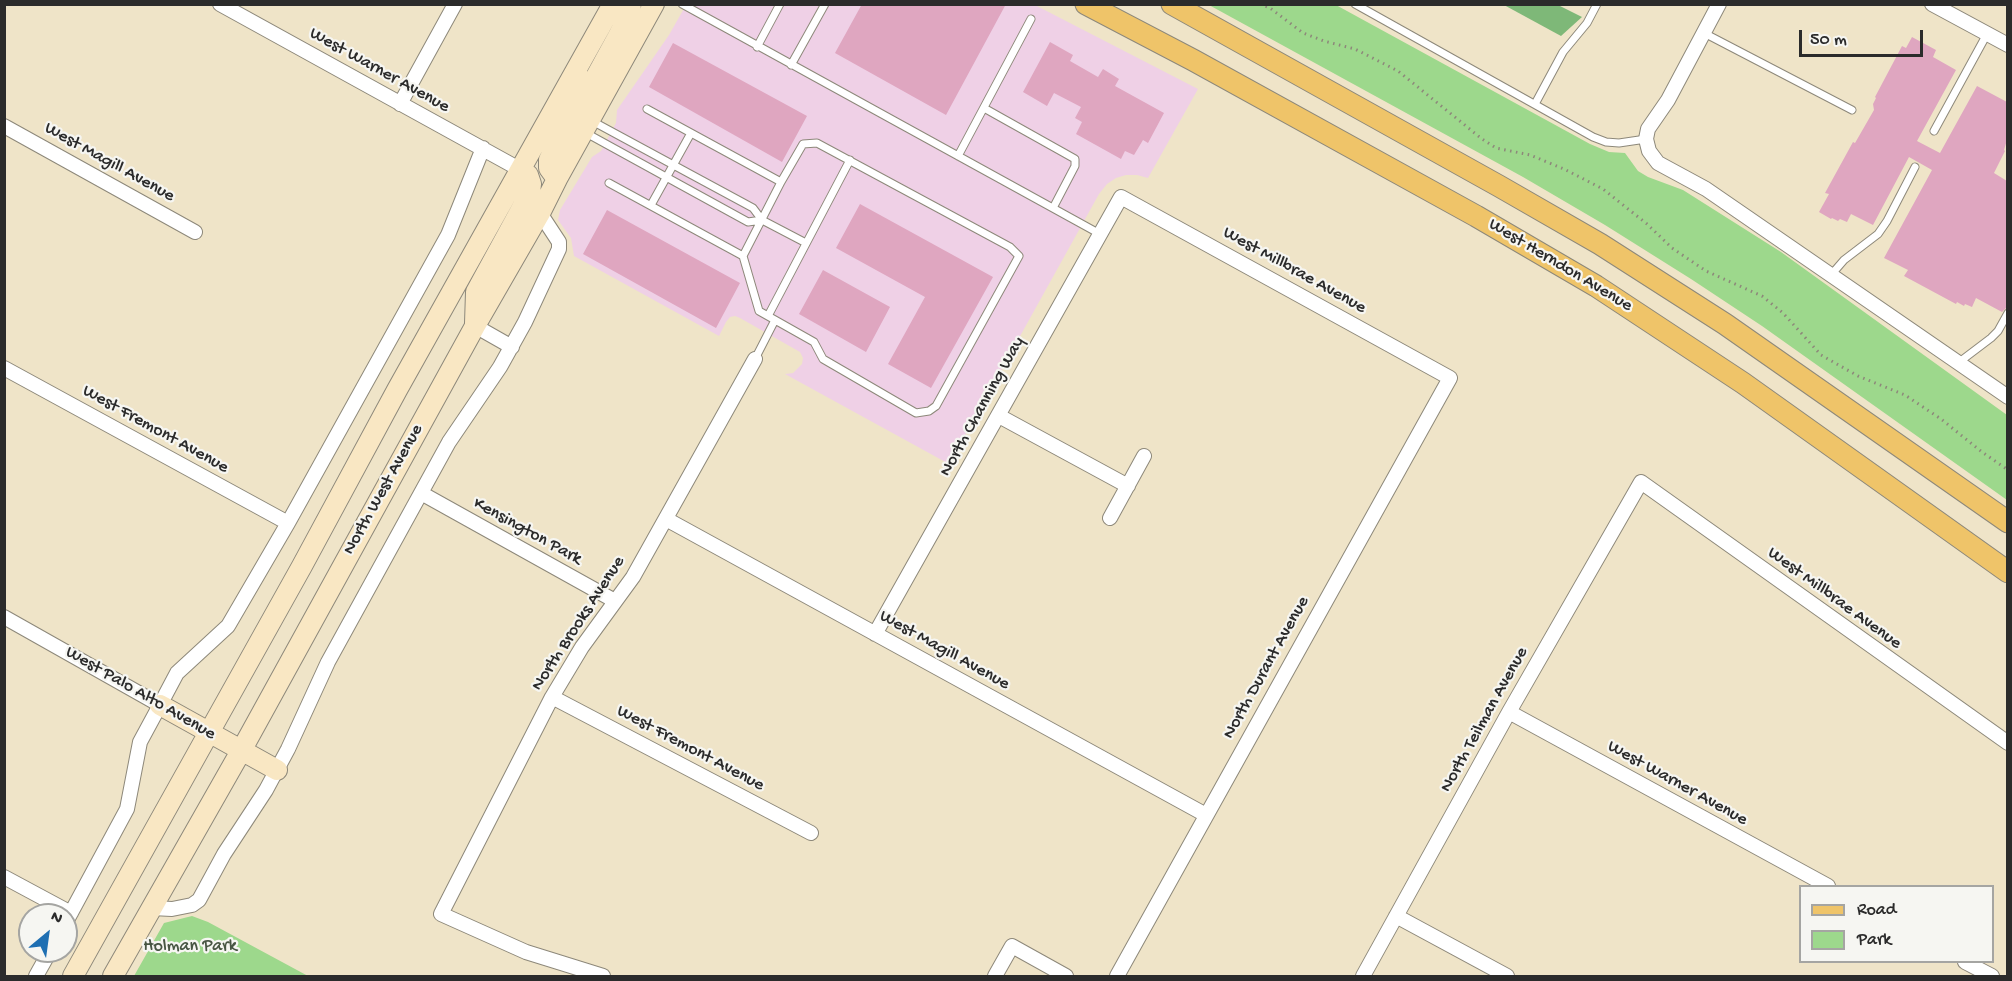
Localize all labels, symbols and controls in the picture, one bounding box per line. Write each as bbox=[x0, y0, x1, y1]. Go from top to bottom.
scale bar bbox=[1802, 18, 1926, 56]
street label: West Warner Avenue bbox=[305, 23, 453, 119]
text: 50 m bbox=[1810, 30, 1847, 51]
street label: West Magill Avenue bbox=[40, 118, 178, 208]
street label: West Herndon Avenue bbox=[1484, 214, 1636, 318]
street label: West Millbrae Avenue bbox=[1218, 223, 1370, 319]
street label: North Channing Way bbox=[936, 333, 1030, 481]
street label: West Fremont Avenue bbox=[78, 381, 232, 479]
street label: North West Avenue bbox=[339, 421, 429, 559]
street label: Kensington Park bbox=[469, 493, 585, 571]
street label: West Millbrae Avenue bbox=[1763, 543, 1905, 655]
street label: North Brooks Avenue bbox=[527, 553, 631, 695]
street label: North Durant Avenue bbox=[1219, 593, 1315, 743]
street label: West Magill Avenue bbox=[875, 606, 1013, 696]
street label: West Palo Alto Avenue bbox=[61, 642, 219, 746]
street label: North Teilman Avenue bbox=[1436, 644, 1534, 796]
street label: West Fremont Avenue bbox=[612, 701, 768, 797]
street label: West Warner Avenue bbox=[1603, 736, 1751, 832]
legend bbox=[1799, 885, 1994, 963]
text: Road bbox=[1857, 900, 1896, 921]
north arrow bbox=[18, 903, 78, 963]
text: N bbox=[47, 908, 65, 929]
text: Park bbox=[1857, 930, 1891, 951]
park label: Holman Park bbox=[143, 936, 237, 958]

